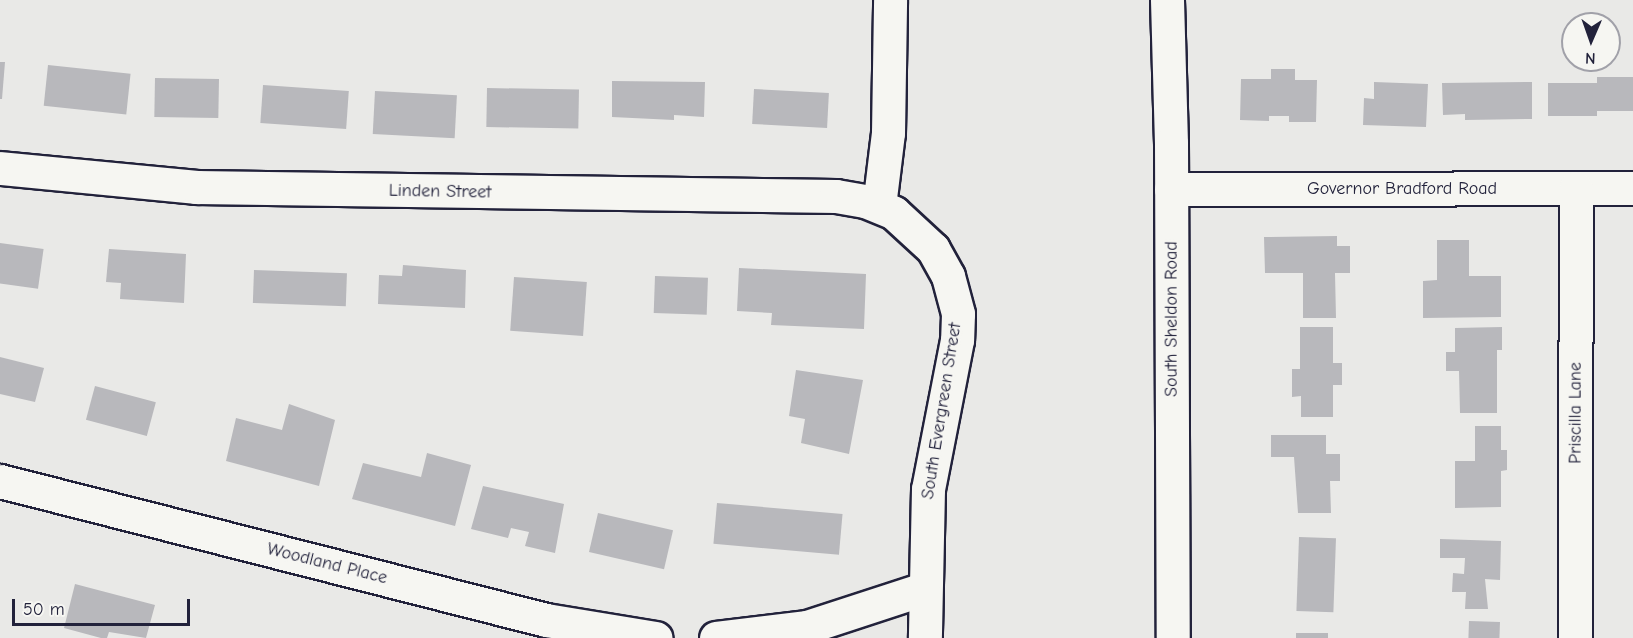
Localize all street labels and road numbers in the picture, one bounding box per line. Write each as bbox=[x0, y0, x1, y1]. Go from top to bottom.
street label: Governor Bradford Road bbox=[1307, 178, 1497, 200]
street label: Linden Street bbox=[389, 180, 491, 204]
street label: South Sheldon Road bbox=[1161, 241, 1183, 397]
street label: South Evergreen Street bbox=[917, 321, 967, 501]
street label: Priscilla Lane bbox=[1565, 362, 1587, 464]
street label: Woodland Place bbox=[265, 539, 389, 589]

